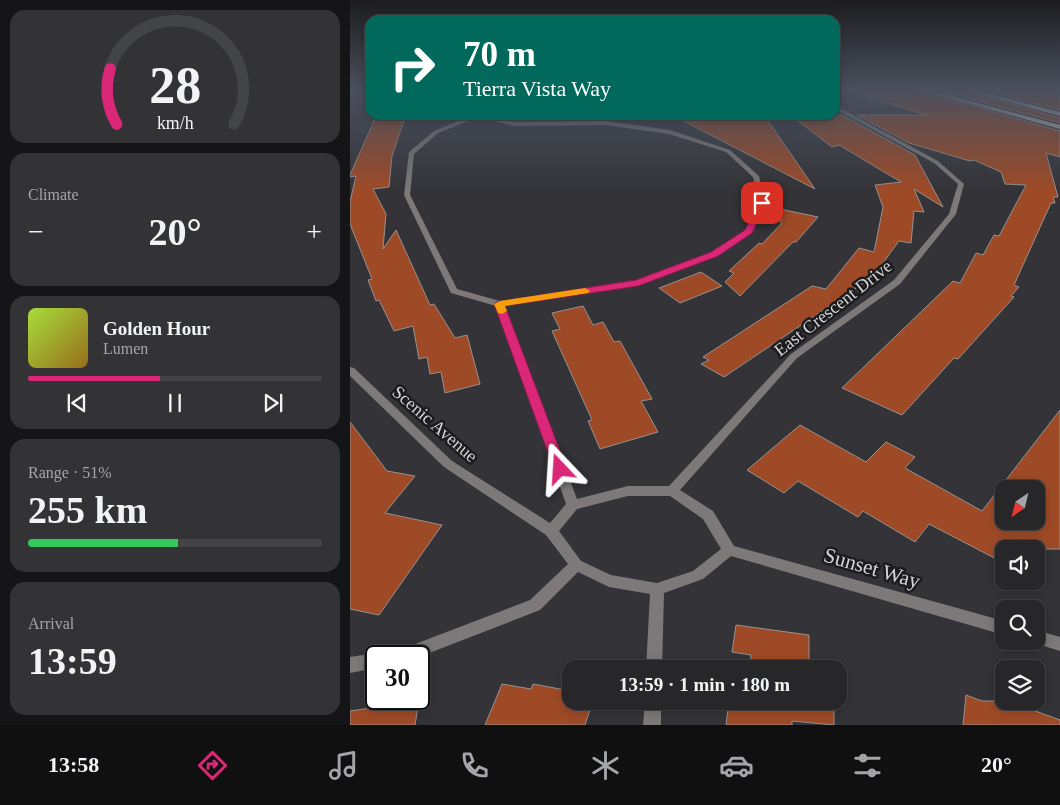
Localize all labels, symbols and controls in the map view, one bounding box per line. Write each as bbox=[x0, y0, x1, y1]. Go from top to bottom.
icon: right bbox=[380, 35, 445, 100]
text: 70 m bbox=[463, 35, 536, 74]
text: 28 bbox=[149, 57, 201, 114]
text: Tierra Vista Way bbox=[463, 76, 611, 101]
text: km/h bbox=[157, 113, 193, 133]
pin bbox=[741, 182, 783, 224]
text: Climate bbox=[28, 186, 79, 203]
icon: arrive bbox=[748, 189, 776, 217]
text: 20° bbox=[148, 211, 202, 253]
text: − bbox=[28, 216, 44, 247]
text: + bbox=[306, 216, 322, 247]
street label: East Crescent Drive bbox=[770, 256, 896, 360]
text: Golden Hour bbox=[103, 318, 210, 339]
text: Lumen bbox=[103, 340, 148, 357]
street label: Scenic Avenue bbox=[388, 382, 482, 466]
icon: previous bbox=[63, 389, 91, 417]
icon: pause bbox=[161, 389, 189, 417]
icon: next bbox=[259, 389, 287, 417]
position arrow bbox=[533, 442, 585, 494]
text: Range · 51% bbox=[28, 464, 112, 481]
north arrow bbox=[995, 480, 1045, 530]
map controls bbox=[995, 480, 1045, 710]
text: 255 km bbox=[28, 489, 147, 531]
button: sound bbox=[995, 540, 1045, 590]
street label: Sunset Way bbox=[821, 543, 923, 593]
button: search bbox=[995, 600, 1045, 650]
text: Arrival bbox=[28, 615, 74, 632]
text: 13:59 bbox=[28, 640, 117, 682]
speed limit sign: 30 bbox=[365, 645, 430, 710]
button: layers bbox=[995, 660, 1045, 710]
text: 13:59 · 1 min · 180 m bbox=[619, 674, 790, 695]
icon: directions bbox=[195, 748, 230, 783]
icon: music bbox=[326, 748, 361, 783]
icon: phone bbox=[457, 748, 492, 783]
icon: climate bbox=[588, 748, 623, 783]
icon: car bbox=[719, 748, 754, 783]
icon: filters bbox=[850, 748, 885, 783]
text: 13:58 bbox=[48, 752, 99, 777]
text: 20° bbox=[981, 752, 1012, 777]

